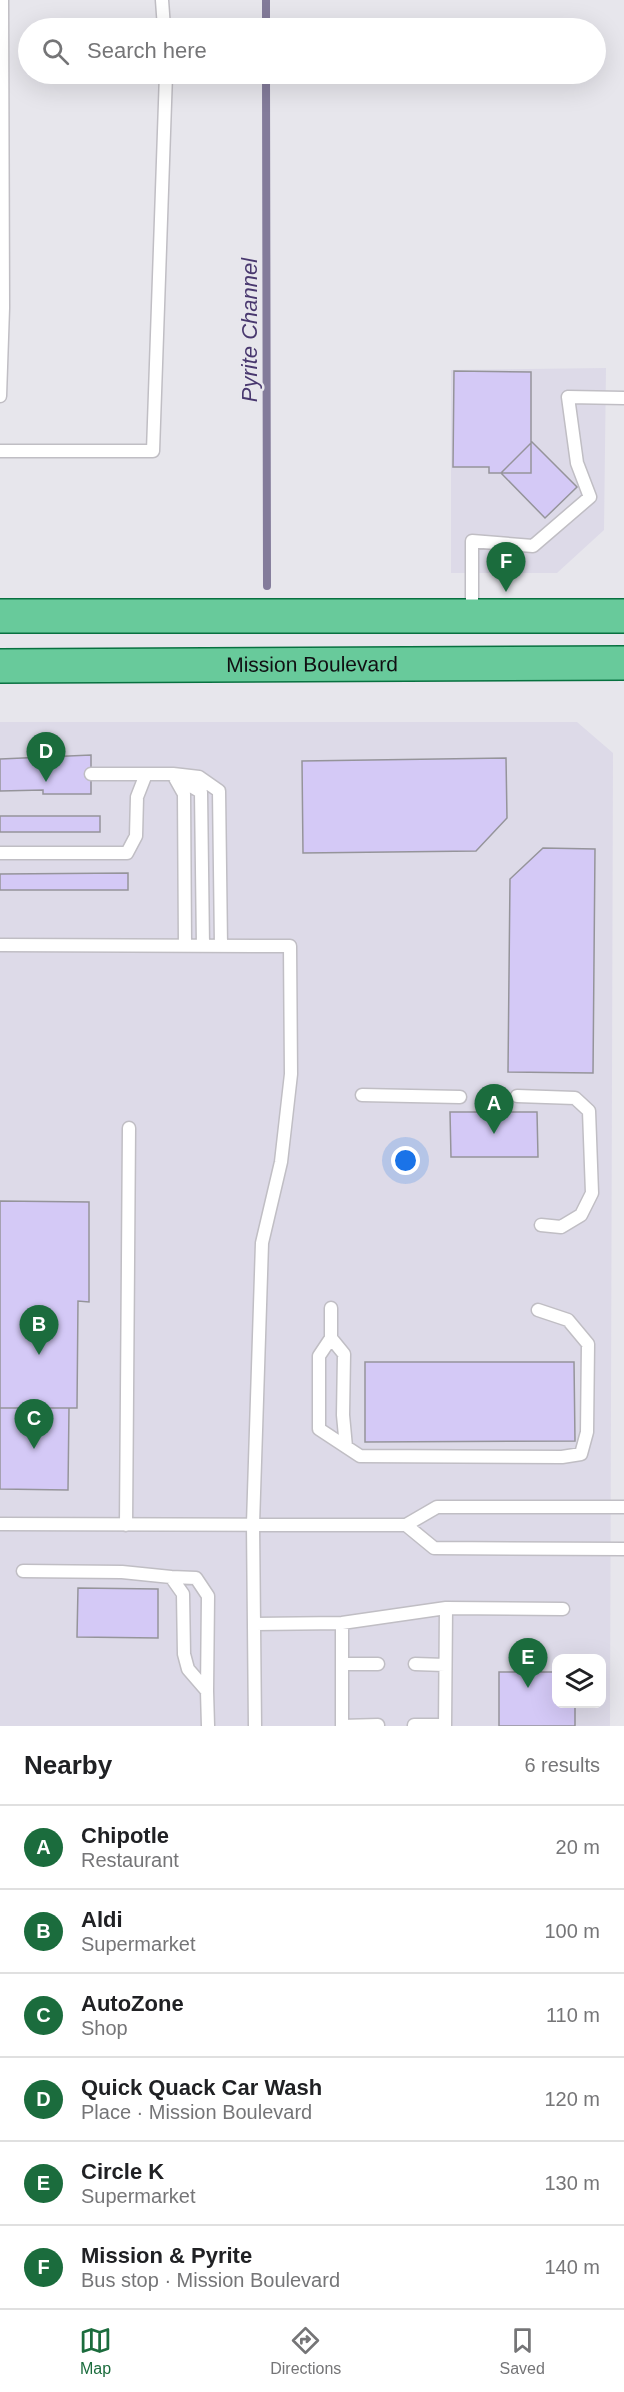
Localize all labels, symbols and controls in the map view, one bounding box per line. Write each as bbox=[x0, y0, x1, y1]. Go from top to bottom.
search box bbox=[18, 18, 606, 84]
icon: search bbox=[39, 35, 72, 68]
text: Search here bbox=[87, 38, 207, 63]
water label: Pyrite Channel bbox=[237, 257, 262, 402]
pin: F bbox=[486, 542, 526, 592]
street label: Mission Boulevard bbox=[226, 652, 398, 676]
pin: D bbox=[26, 732, 66, 782]
pin: A bbox=[474, 1084, 514, 1134]
your location bbox=[391, 1146, 420, 1175]
pin: B bbox=[20, 1306, 58, 1355]
pin: C bbox=[15, 1400, 54, 1449]
pin: E bbox=[508, 1638, 548, 1688]
map controls bbox=[552, 1654, 606, 1708]
button: layers bbox=[552, 1654, 606, 1708]
text: Nearby bbox=[24, 1750, 112, 1780]
text: 6 results bbox=[524, 1754, 600, 1776]
text: Chipotle bbox=[81, 1823, 169, 1848]
text: A bbox=[36, 1836, 51, 1858]
text: 20 m bbox=[556, 1836, 600, 1858]
text: Restaurant bbox=[81, 1849, 179, 1871]
text: Aldi bbox=[81, 1907, 123, 1932]
text: B bbox=[36, 1920, 51, 1942]
text: 100 m bbox=[544, 1920, 600, 1942]
text: Supermarket bbox=[81, 1933, 196, 1955]
text: AutoZone bbox=[81, 1991, 184, 2016]
text: C bbox=[36, 2004, 51, 2026]
text: 110 m bbox=[546, 2004, 600, 2026]
text: Shop bbox=[81, 2017, 128, 2039]
text: Quick Quack Car Wash bbox=[81, 2075, 322, 2100]
text: D bbox=[36, 2088, 51, 2110]
text: 120 m bbox=[544, 2088, 600, 2110]
text: Place · Mission Boulevard bbox=[81, 2101, 312, 2123]
text: Circle K bbox=[81, 2159, 164, 2184]
text: E bbox=[37, 2172, 50, 2194]
text: 130 m bbox=[544, 2172, 600, 2194]
text: Supermarket bbox=[81, 2185, 196, 2207]
text: Mission & Pyrite bbox=[81, 2243, 252, 2268]
text: F bbox=[37, 2256, 50, 2278]
text: 140 m bbox=[544, 2256, 600, 2278]
text: Bus stop · Mission Boulevard bbox=[81, 2269, 340, 2291]
tab: Map bbox=[79, 2324, 112, 2378]
tab: Directions bbox=[270, 2324, 341, 2378]
tab: Saved bbox=[500, 2324, 545, 2378]

